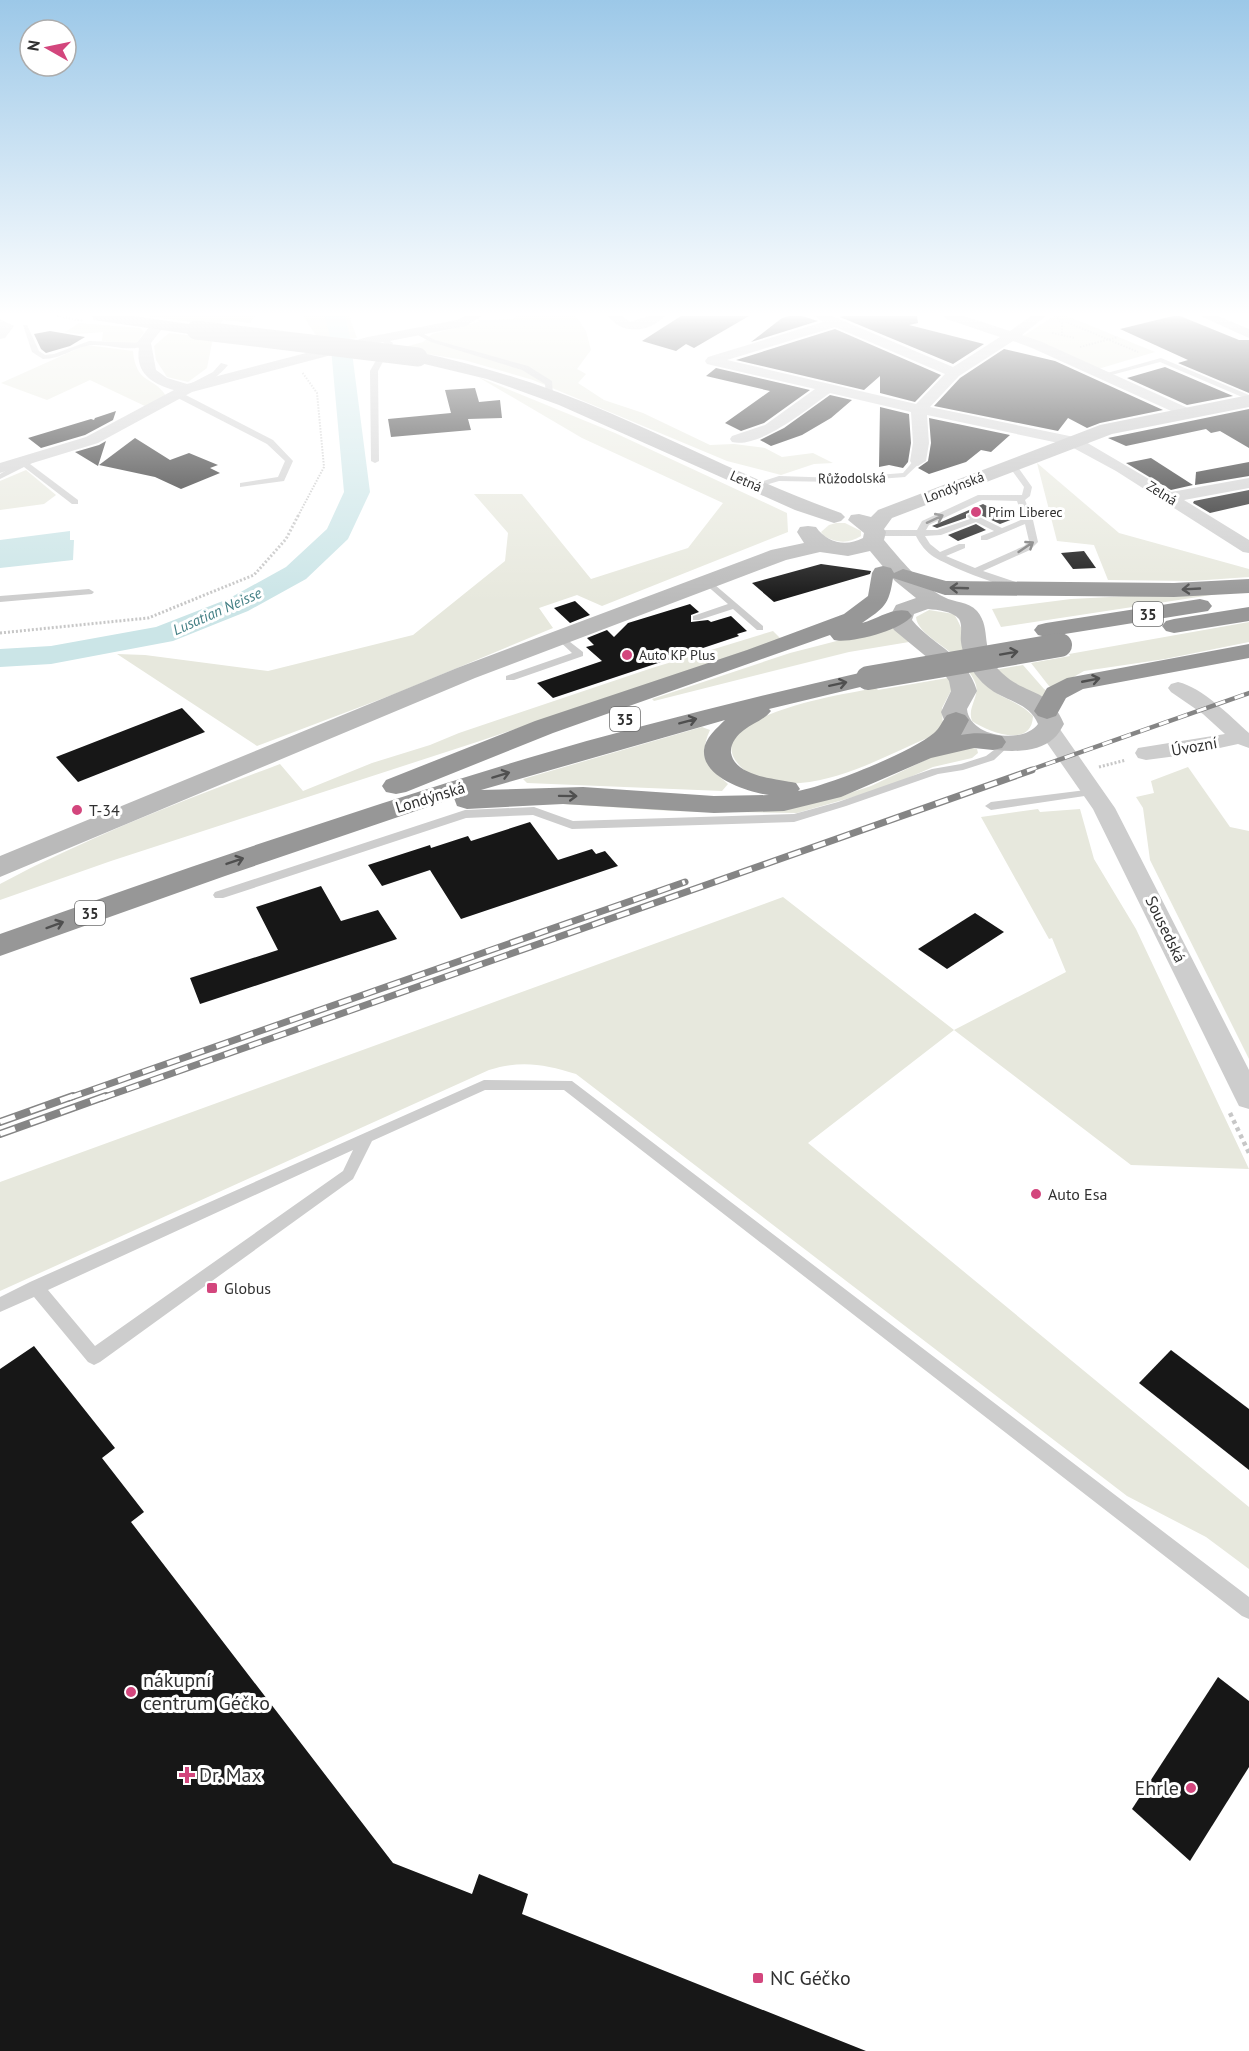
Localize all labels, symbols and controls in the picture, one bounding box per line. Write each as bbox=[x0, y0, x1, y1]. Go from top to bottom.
north arrow bbox=[18, 18, 78, 78]
text: N bbox=[22, 39, 44, 52]
street label: Letná bbox=[727, 466, 765, 496]
street label: Londýnská bbox=[921, 467, 987, 507]
street label: Růžodolská bbox=[818, 468, 886, 488]
street label: Zelná bbox=[1143, 477, 1181, 509]
place label: Prim Liberec bbox=[988, 503, 1063, 521]
marker: Prim Liberec bbox=[969, 505, 983, 519]
one-way arrow bbox=[926, 512, 944, 524]
one-way arrow bbox=[1018, 541, 1034, 554]
one-way arrow bbox=[950, 582, 970, 594]
water label: Lusatian Neisse bbox=[170, 583, 264, 639]
one-way arrow bbox=[1181, 583, 1201, 594]
road number: 35 bbox=[1133, 602, 1163, 626]
place label: Auto KP Plus bbox=[639, 646, 716, 664]
marker: Auto KP Plus bbox=[620, 648, 634, 662]
one-way arrow bbox=[998, 648, 1018, 659]
one-way arrow bbox=[1081, 674, 1100, 685]
one-way arrow bbox=[828, 678, 847, 689]
road number: 35 bbox=[610, 707, 640, 731]
one-way arrow bbox=[678, 715, 697, 726]
street label: Úvozní bbox=[1169, 732, 1219, 760]
one-way arrow bbox=[491, 769, 510, 780]
street label: Londýnská bbox=[393, 777, 467, 817]
one-way arrow bbox=[558, 790, 578, 801]
place label: T-34 bbox=[89, 800, 120, 820]
marker: T-34 bbox=[70, 803, 84, 817]
one-way arrow bbox=[225, 855, 244, 866]
street label: Sousedská bbox=[1141, 892, 1191, 966]
road number: 35 bbox=[75, 901, 105, 925]
one-way arrow bbox=[45, 919, 64, 930]
place label: Auto Esa bbox=[1048, 1184, 1107, 1204]
marker: Auto Esa bbox=[1029, 1187, 1043, 1201]
place label: Globus bbox=[224, 1278, 271, 1298]
marker: Globus bbox=[205, 1281, 219, 1295]
place label: nákupní centrum Géčko bbox=[143, 1667, 270, 1716]
marker: nákupní centrum Géčko bbox=[124, 1685, 138, 1699]
place label: Dr. Max bbox=[199, 1762, 262, 1788]
marker: Dr. Max bbox=[180, 1768, 194, 1782]
place label: Ehrle bbox=[1135, 1775, 1179, 1801]
marker: Ehrle bbox=[1184, 1781, 1198, 1795]
place label: NC Géčko bbox=[770, 1965, 851, 1991]
marker: NC Géčko bbox=[751, 1971, 765, 1985]

